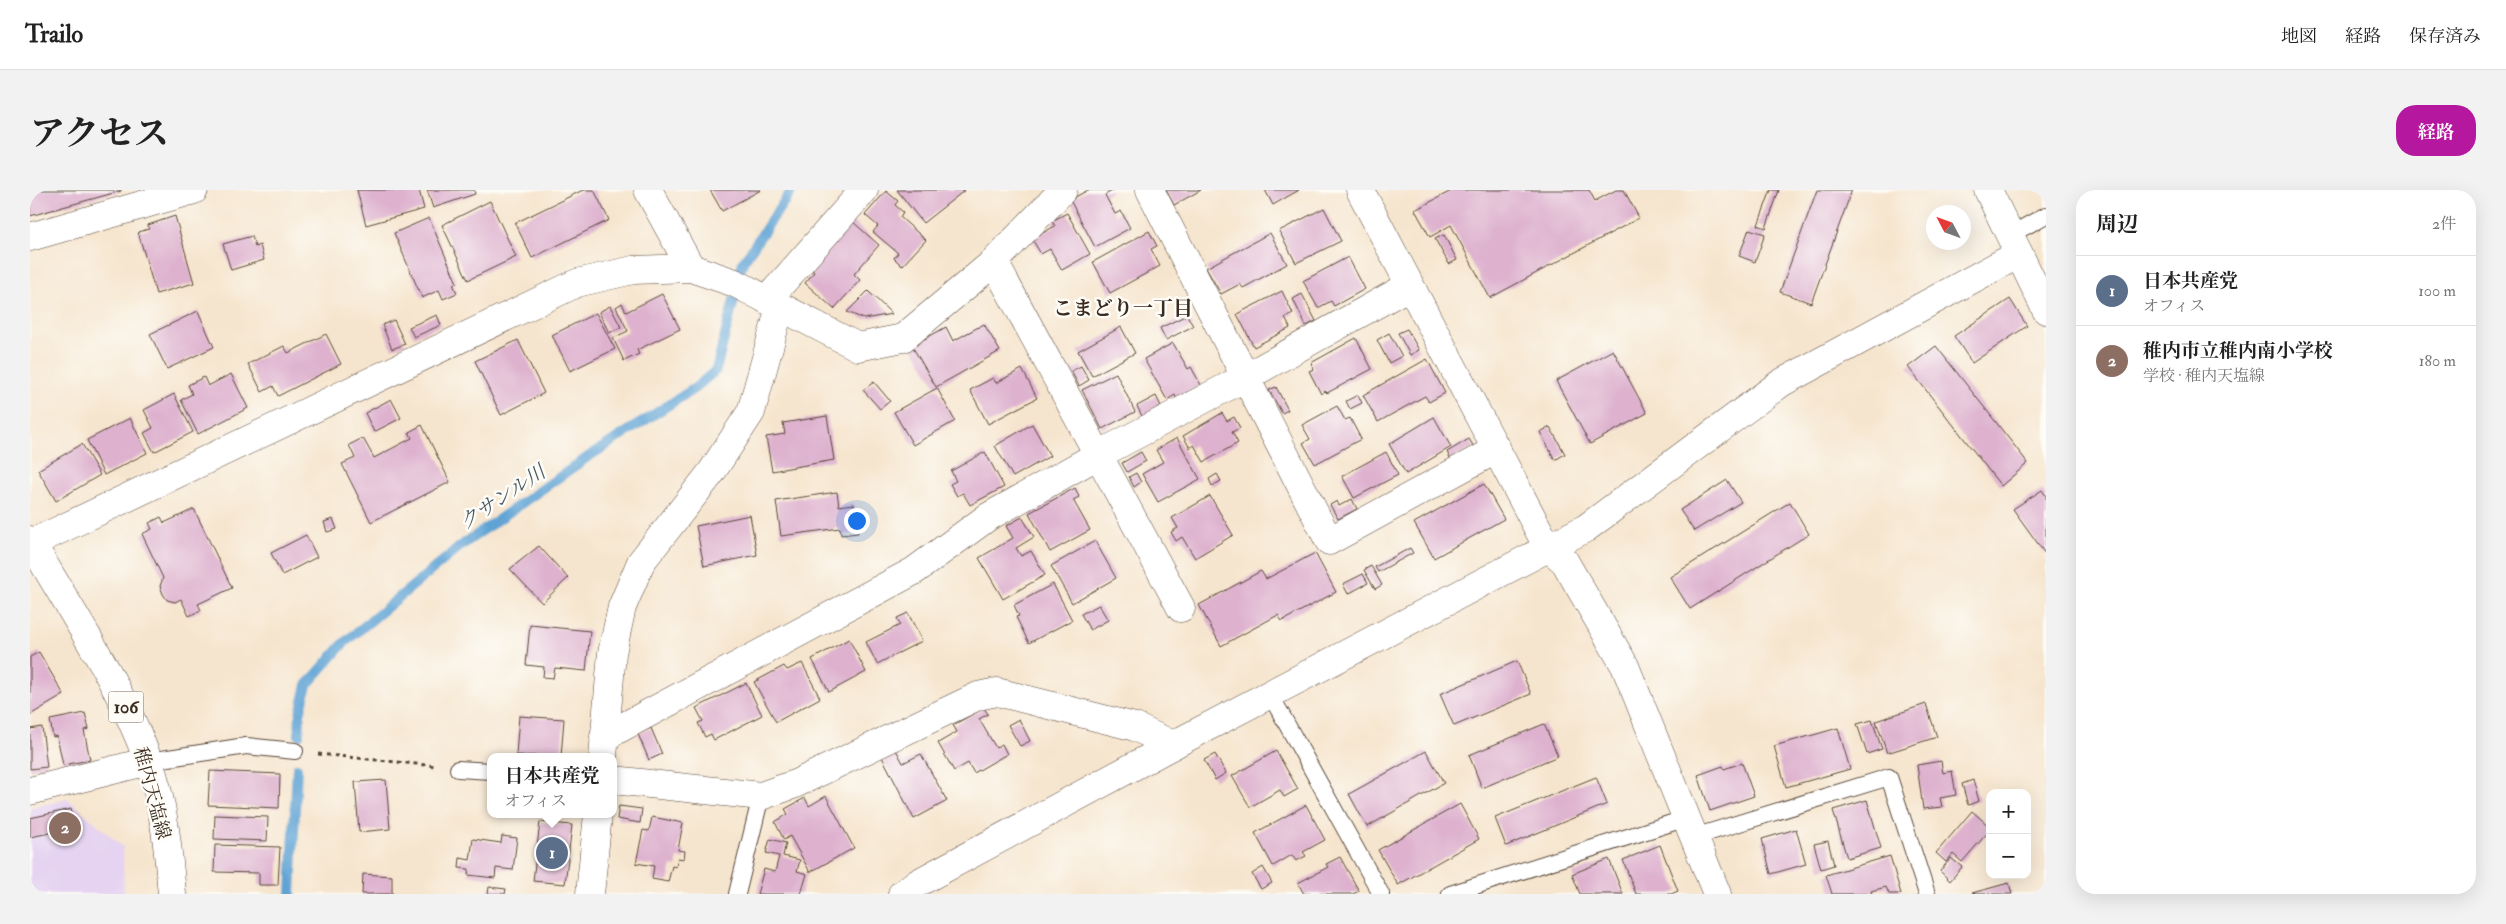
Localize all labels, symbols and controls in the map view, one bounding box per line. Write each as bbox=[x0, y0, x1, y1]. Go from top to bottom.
text: Trailo bbox=[25, 19, 83, 50]
text: 地図 bbox=[2281, 25, 2317, 48]
text: 経路 bbox=[2345, 25, 2381, 48]
text: 保存済み bbox=[2409, 25, 2481, 48]
button: 経路 bbox=[2396, 105, 2476, 156]
text: アクセス bbox=[30, 112, 169, 156]
north arrow bbox=[1926, 205, 1971, 250]
text: 周辺 bbox=[2096, 211, 2138, 238]
text: 2件 bbox=[2432, 214, 2456, 234]
text: 日本共産党 bbox=[2143, 269, 2238, 293]
text: 1 bbox=[2109, 281, 2115, 301]
text: 100 m bbox=[2418, 281, 2456, 301]
district label: こまどり一丁目 bbox=[1053, 296, 1193, 321]
text: オフィス bbox=[2143, 296, 2205, 316]
text: 稚内市立稚内南小学校 bbox=[2143, 339, 2333, 363]
text: 2 bbox=[2108, 351, 2116, 371]
text: 180 m bbox=[2419, 351, 2456, 371]
text: 学校 · 稚内天塩線 bbox=[2143, 366, 2265, 386]
water label: クサンル川 bbox=[454, 458, 552, 535]
your location bbox=[844, 508, 870, 534]
road number: 106 bbox=[108, 692, 144, 722]
street label: 稚内天塩線 bbox=[128, 744, 176, 842]
popup bbox=[487, 753, 617, 818]
text: 日本共産党 bbox=[504, 764, 600, 788]
map controls bbox=[1986, 789, 2031, 879]
button: + bbox=[1986, 789, 2031, 834]
text: オフィス bbox=[504, 791, 567, 811]
pin: 2 bbox=[49, 809, 81, 847]
pin: 1 bbox=[536, 834, 568, 872]
button: − bbox=[1986, 834, 2031, 879]

